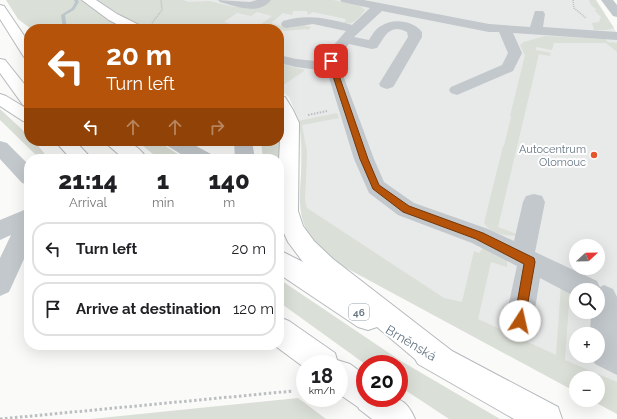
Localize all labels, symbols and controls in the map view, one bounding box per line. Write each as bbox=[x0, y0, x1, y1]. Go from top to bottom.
text: 20 m bbox=[106, 39, 172, 72]
icon: left bbox=[40, 40, 92, 92]
pin bbox=[314, 44, 348, 78]
icon: arrive bbox=[320, 50, 342, 72]
text: Turn left bbox=[106, 73, 175, 94]
icon: left bbox=[80, 116, 102, 138]
icon: ahead bbox=[122, 116, 144, 138]
icon: ahead bbox=[164, 116, 186, 138]
icon: right bbox=[206, 116, 228, 138]
place label: Autocentrum Olomouc bbox=[519, 143, 586, 169]
marker: Autocentrum Olomouc bbox=[589, 150, 599, 160]
text: 21:14 bbox=[58, 166, 118, 195]
text: 1 bbox=[157, 166, 169, 195]
text: 140 bbox=[209, 166, 250, 195]
text: Arrival bbox=[69, 195, 107, 210]
text: min bbox=[152, 195, 174, 210]
text: m bbox=[223, 195, 235, 210]
icon: left bbox=[42, 238, 64, 260]
north arrow bbox=[569, 239, 605, 275]
map controls bbox=[569, 239, 605, 407]
text: Turn left bbox=[76, 240, 137, 258]
text: 20 m bbox=[231, 240, 266, 258]
button: search bbox=[569, 283, 605, 319]
icon: arrive bbox=[42, 298, 64, 320]
text: Arrive at destination bbox=[76, 300, 221, 318]
text: 120 m bbox=[233, 300, 274, 318]
position arrow bbox=[499, 300, 541, 342]
road number: 46 bbox=[349, 304, 369, 320]
street label: Brněnská bbox=[383, 322, 439, 364]
button: + bbox=[569, 327, 605, 363]
speed limit sign: 20 bbox=[356, 355, 408, 407]
text: 18 bbox=[311, 364, 333, 388]
button: − bbox=[569, 371, 605, 407]
text: km/h bbox=[309, 385, 335, 396]

